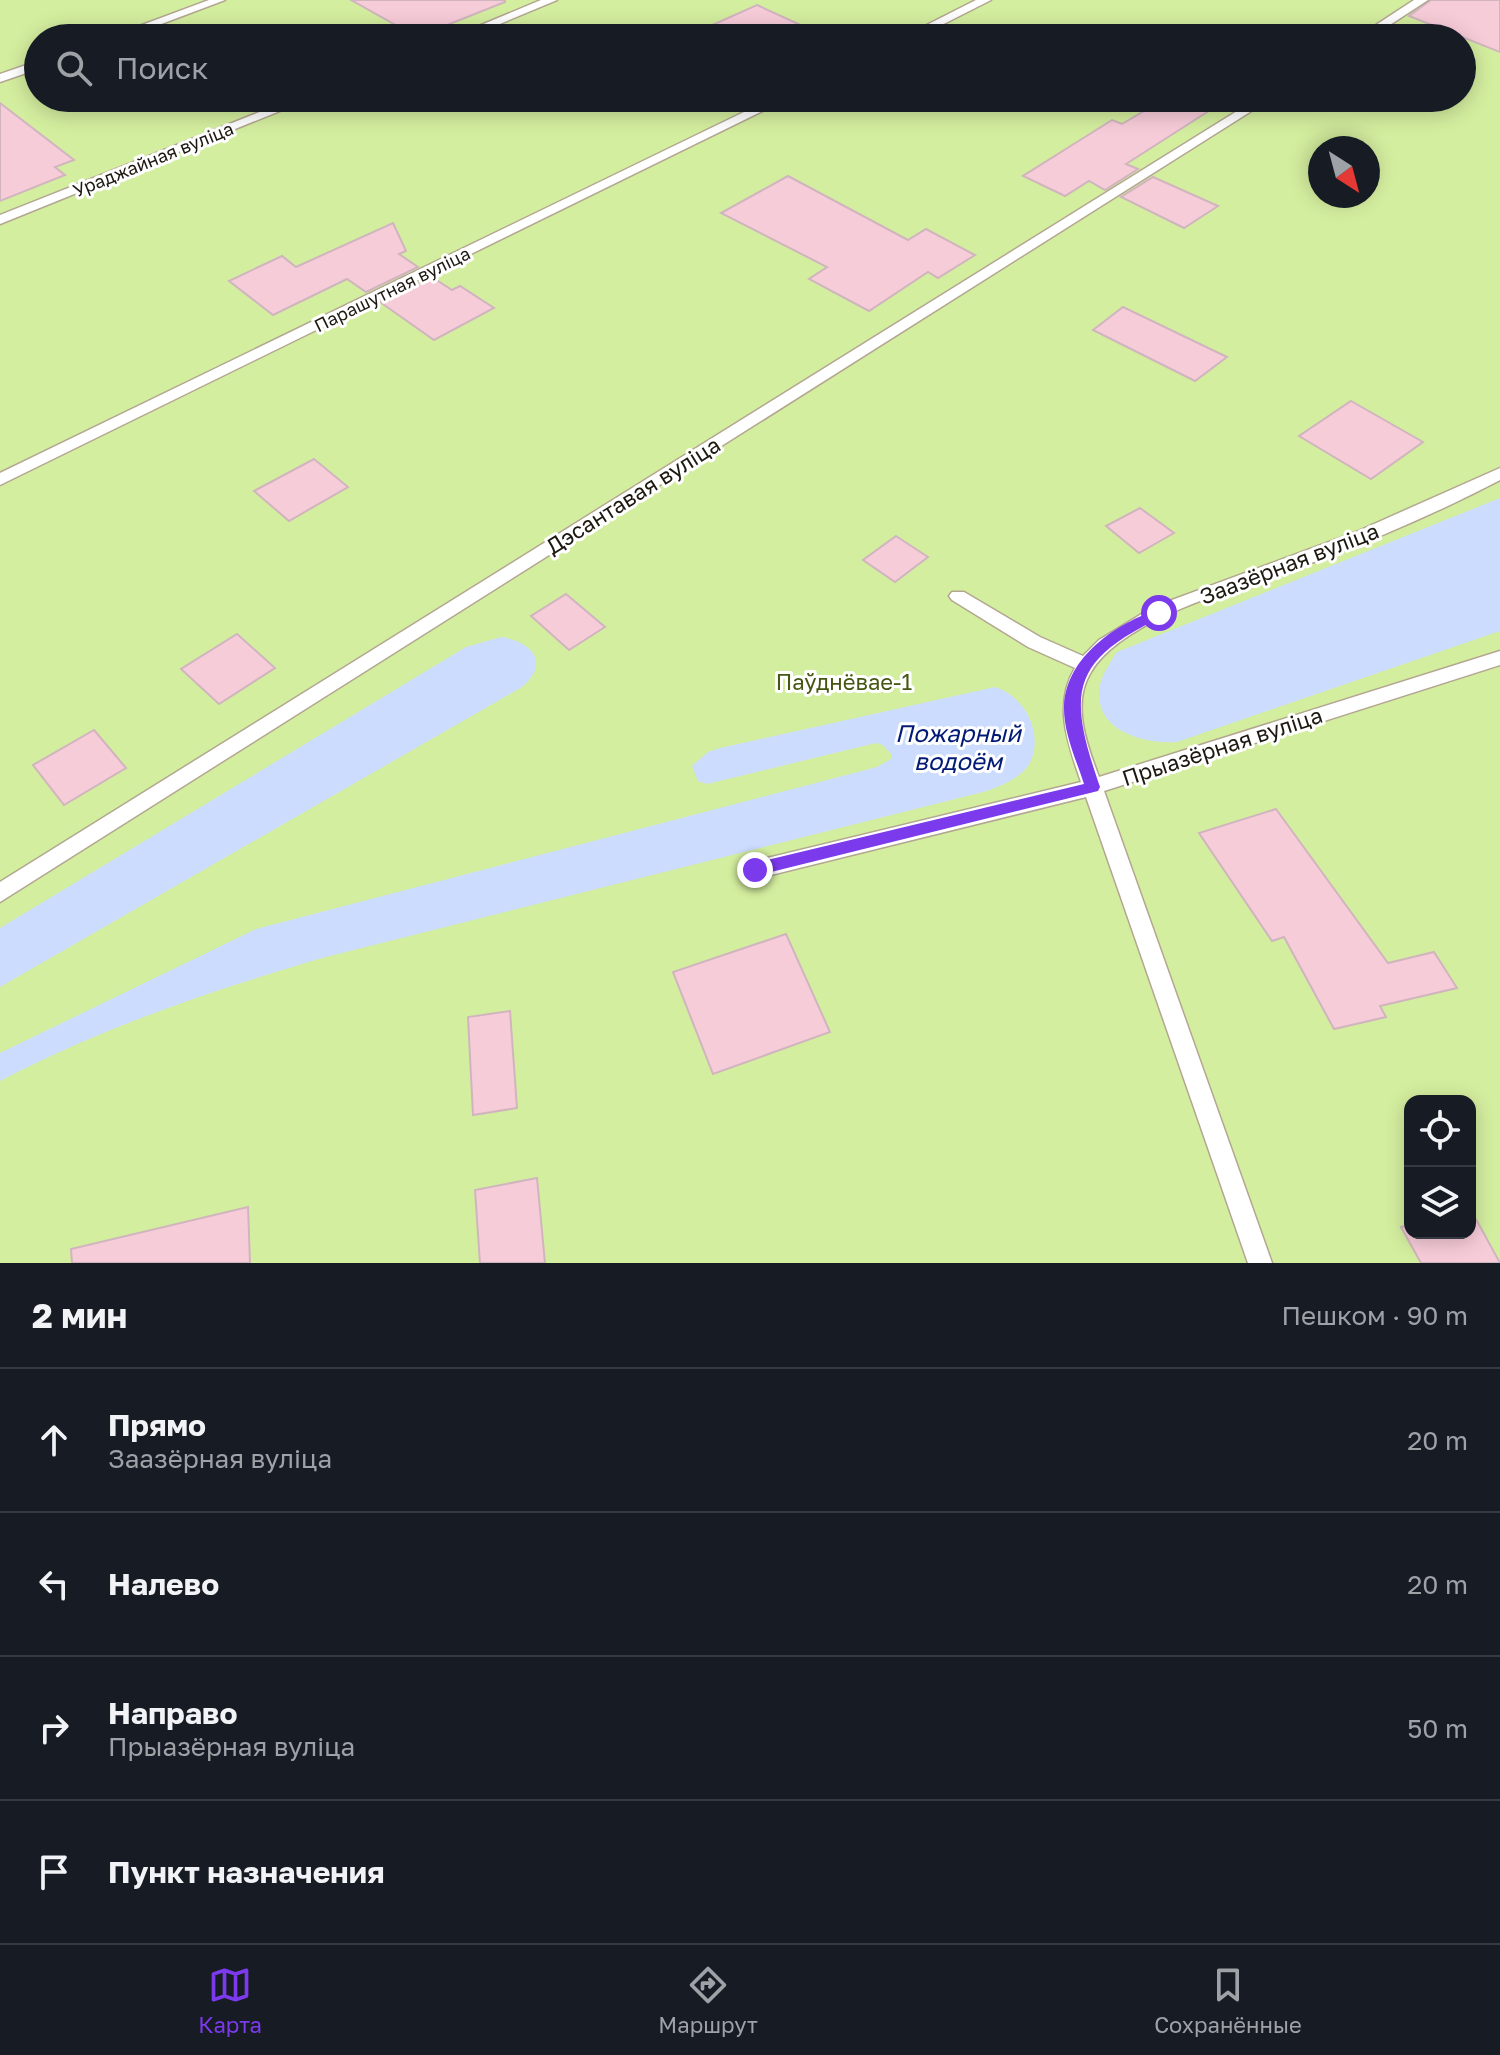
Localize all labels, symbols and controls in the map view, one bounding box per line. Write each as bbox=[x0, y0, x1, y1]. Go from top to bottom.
search box bbox=[24, 24, 1476, 112]
icon: search bbox=[52, 46, 96, 90]
text: Поиск bbox=[116, 50, 208, 86]
street label: Ураджайная вуліца bbox=[69, 117, 237, 201]
north arrow bbox=[1308, 136, 1380, 208]
street label: Парашутная вуліца bbox=[310, 242, 474, 336]
street label: Дэсантавая вуліца bbox=[541, 430, 725, 560]
street label: Заазёрная вуліца bbox=[1196, 516, 1382, 610]
route start bbox=[1141, 595, 1177, 631]
park label: Паўднёвае-1 bbox=[776, 668, 912, 695]
street label: Прыазёрная вуліца bbox=[1118, 701, 1326, 791]
water label: Пожарный водоём bbox=[895, 718, 1022, 775]
route end bbox=[737, 852, 773, 888]
map controls bbox=[1404, 1095, 1476, 1239]
button: locate bbox=[1404, 1095, 1476, 1167]
button: layers bbox=[1404, 1167, 1476, 1239]
text: 2 мин bbox=[32, 1295, 127, 1335]
text: Пешком · 90 m bbox=[1281, 1300, 1468, 1331]
text: Прямо bbox=[108, 1407, 206, 1443]
icon: ahead bbox=[32, 1418, 76, 1462]
text: 20 m bbox=[1407, 1425, 1468, 1456]
text: Заазёрная вуліца bbox=[108, 1443, 332, 1474]
icon: left bbox=[32, 1562, 76, 1606]
text: Налево bbox=[108, 1566, 219, 1602]
text: 20 m bbox=[1407, 1569, 1468, 1600]
text: Направо bbox=[108, 1695, 237, 1731]
icon: right bbox=[32, 1706, 76, 1750]
text: 50 m bbox=[1407, 1713, 1468, 1744]
text: Прыазёрная вуліца bbox=[108, 1731, 355, 1762]
icon: arrive bbox=[32, 1850, 76, 1894]
text: Пункт назначения bbox=[108, 1854, 385, 1890]
tab: Карта bbox=[198, 1963, 262, 2038]
tab: Маршрут bbox=[658, 1963, 758, 2038]
tab: Сохранённые bbox=[1154, 1963, 1302, 2038]

